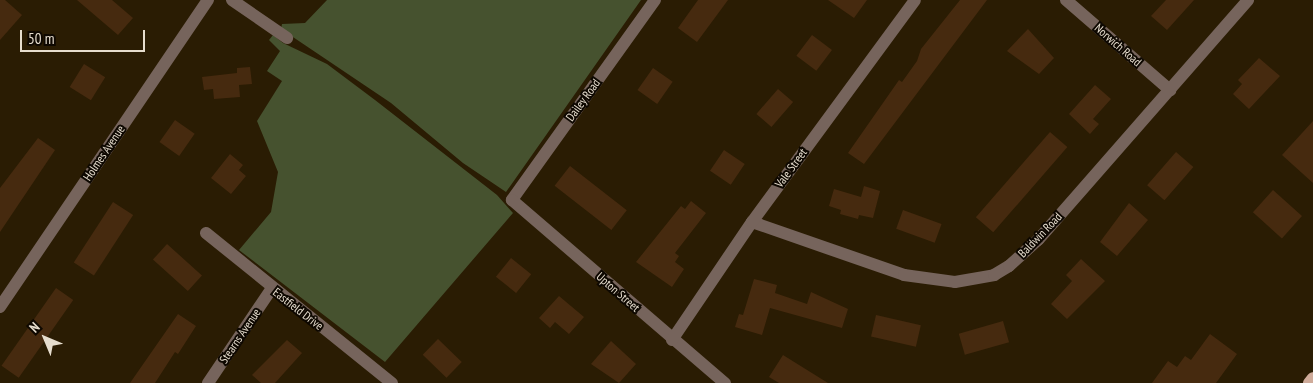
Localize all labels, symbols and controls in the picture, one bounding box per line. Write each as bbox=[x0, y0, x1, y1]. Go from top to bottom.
scale bar bbox=[22, 20, 148, 52]
street label: Norwich Road bbox=[1092, 21, 1144, 69]
text: 50 m bbox=[28, 29, 54, 48]
street label: Dailey Road bbox=[563, 76, 603, 124]
street label: Holmes Avenue bbox=[80, 122, 128, 184]
street label: Vale Street bbox=[772, 146, 810, 190]
street label: Baldwin Road bbox=[1015, 210, 1065, 260]
street label: Upton Street bbox=[593, 269, 643, 315]
street label: Eastfield Drive bbox=[270, 285, 326, 333]
street label: Stearns Avenue bbox=[216, 306, 264, 366]
north arrow bbox=[20, 313, 70, 363]
text: N bbox=[25, 318, 43, 336]

